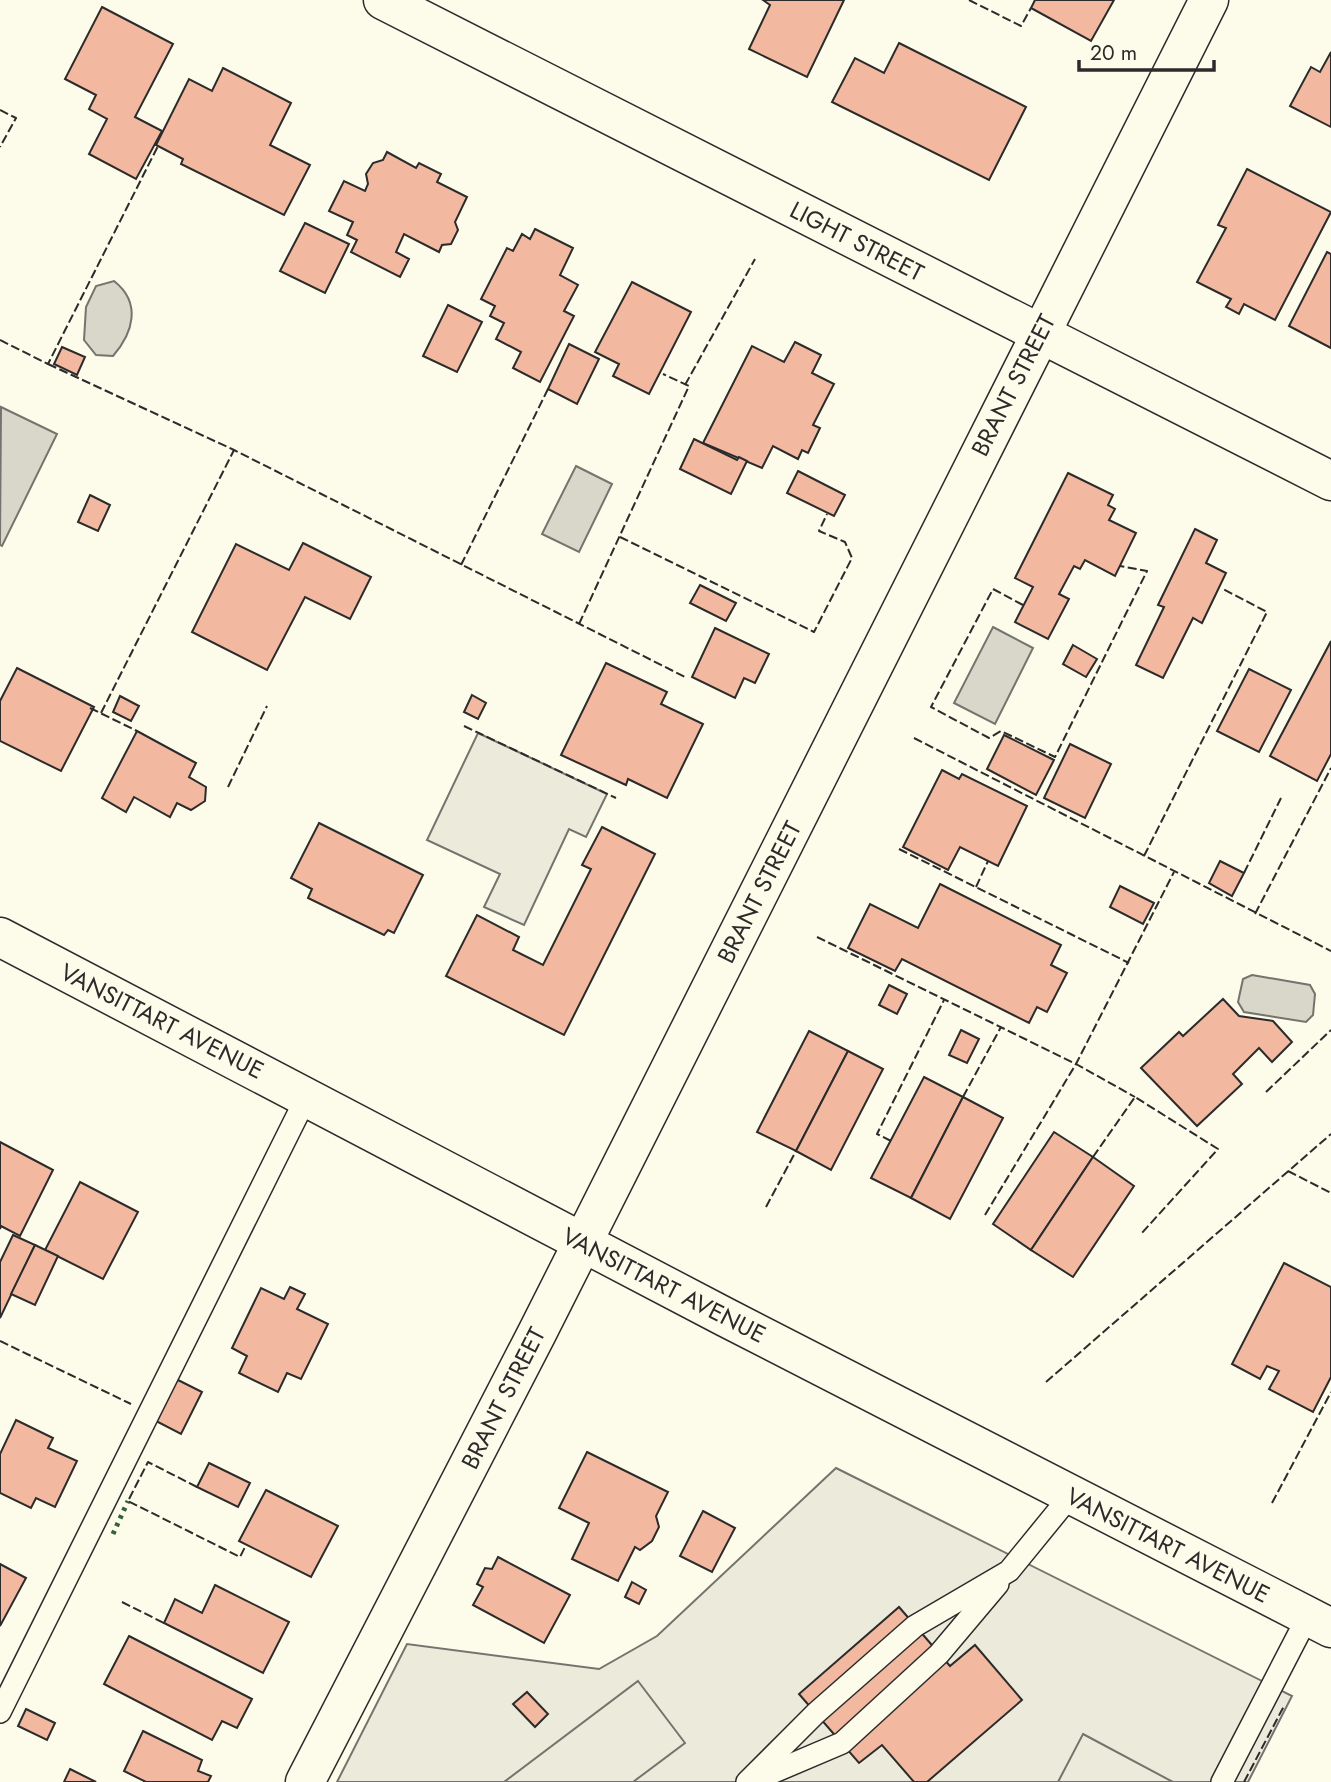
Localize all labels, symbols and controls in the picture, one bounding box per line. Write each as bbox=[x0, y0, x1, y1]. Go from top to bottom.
scale bar bbox=[1079, 28, 1214, 72]
text: 20 m bbox=[1090, 38, 1137, 68]
street label: LIGHT STREET bbox=[784, 192, 930, 290]
street label: BRANT STREET bbox=[962, 308, 1064, 462]
street label: BRANT STREET bbox=[708, 815, 810, 969]
street label: VANSITTART AVENUE bbox=[54, 954, 270, 1088]
street label: VANSITTART AVENUE bbox=[556, 1218, 772, 1352]
street label: BRANT STREET bbox=[452, 1321, 554, 1475]
street label: VANSITTART AVENUE bbox=[1060, 1478, 1276, 1612]

